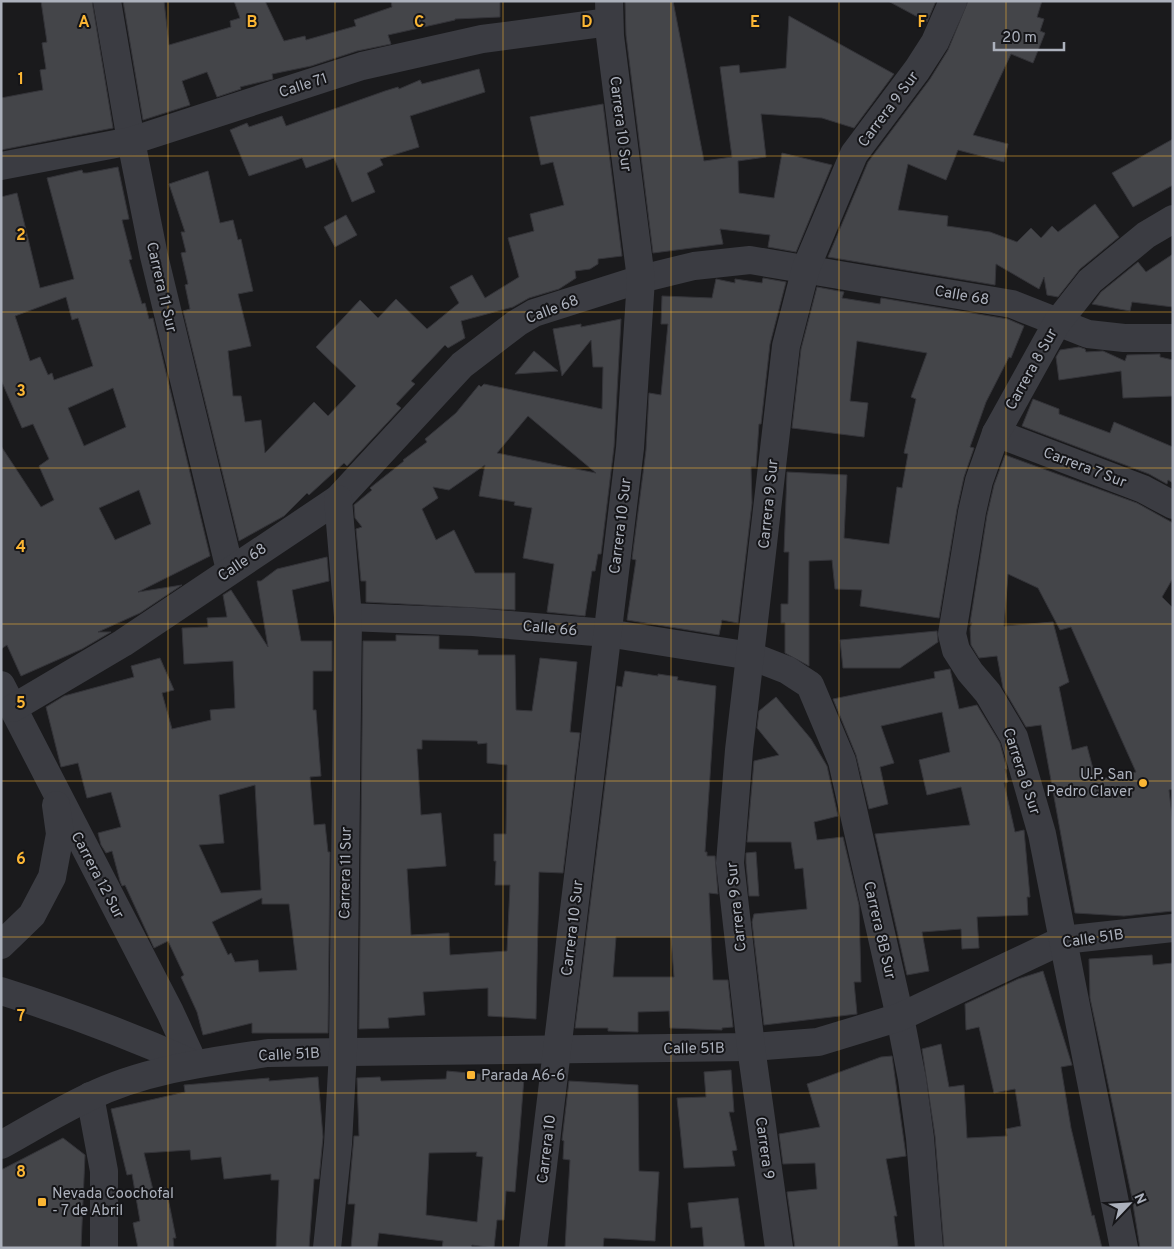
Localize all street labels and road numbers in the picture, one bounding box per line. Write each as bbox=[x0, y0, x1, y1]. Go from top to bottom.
street label: Carrera 9 Sur bbox=[855, 68, 924, 152]
street label: Calle 71 bbox=[277, 70, 330, 103]
street label: Carrera 10 Sur bbox=[604, 75, 635, 173]
street label: Carrera 11 Sur bbox=[141, 240, 180, 335]
street label: Calle 68 bbox=[933, 282, 991, 311]
street label: Calle 68 bbox=[523, 292, 582, 329]
street label: Carrera 8 Sur bbox=[1002, 326, 1063, 414]
street label: Carrera 7 Sur bbox=[1040, 444, 1129, 493]
street label: Carrera 9 Sur bbox=[755, 458, 784, 550]
street label: Carrera 10 Sur bbox=[606, 477, 637, 575]
street label: Calle 68 bbox=[215, 540, 271, 587]
street label: Calle 66 bbox=[522, 618, 578, 641]
street label: Carrera 8 Sur bbox=[998, 726, 1044, 817]
street label: Carrera 11 Sur bbox=[336, 827, 357, 919]
street label: Carrera 12 Sur bbox=[66, 829, 128, 923]
street label: Carrera 9 Sur bbox=[723, 861, 752, 953]
street label: Carrera 10 Sur bbox=[558, 879, 589, 977]
street label: Carrera 8B Sur bbox=[858, 879, 899, 981]
street label: Calle 51B bbox=[1061, 926, 1125, 953]
street label: Calle 51B bbox=[663, 1039, 725, 1060]
street label: Calle 51B bbox=[258, 1044, 320, 1067]
street label: Carrera 10 bbox=[534, 1114, 561, 1185]
street label: Carrera 9 bbox=[750, 1116, 777, 1181]

